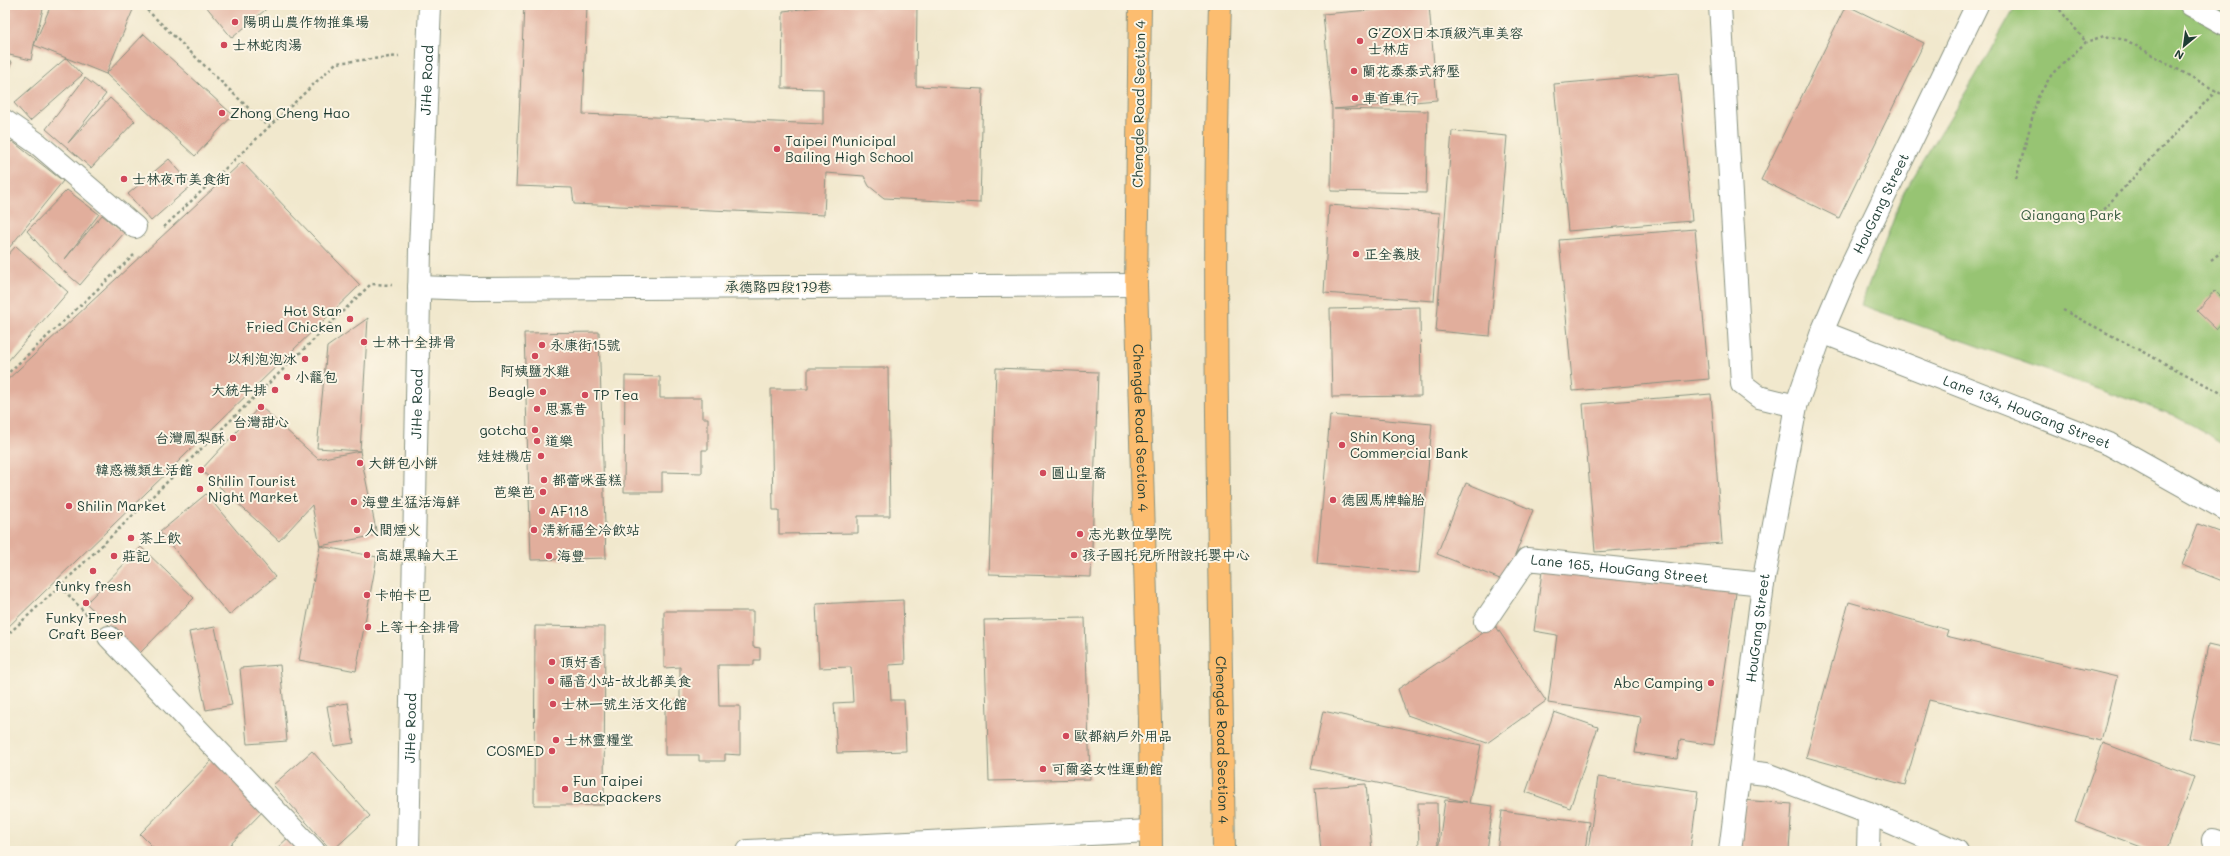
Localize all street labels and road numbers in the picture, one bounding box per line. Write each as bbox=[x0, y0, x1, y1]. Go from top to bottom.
street label: Chengde Road Section 4 bbox=[1128, 19, 1149, 188]
street label: JiHe Road bbox=[415, 45, 437, 116]
street label: HouGang Street bbox=[1848, 150, 1913, 257]
street label: 承德路四段179巷 bbox=[725, 277, 832, 296]
street label: Chengde Road Section 4 bbox=[1129, 344, 1153, 513]
street label: JiHe Road bbox=[406, 369, 427, 439]
street label: Lane 134, HouGang Street bbox=[1941, 370, 2114, 453]
street label: Lane 165, HouGang Street bbox=[1530, 549, 1709, 587]
street label: HouGang Street bbox=[1741, 571, 1774, 683]
street label: Chengde Road Section 4 bbox=[1212, 656, 1234, 825]
street label: JiHe Road bbox=[400, 693, 420, 763]

